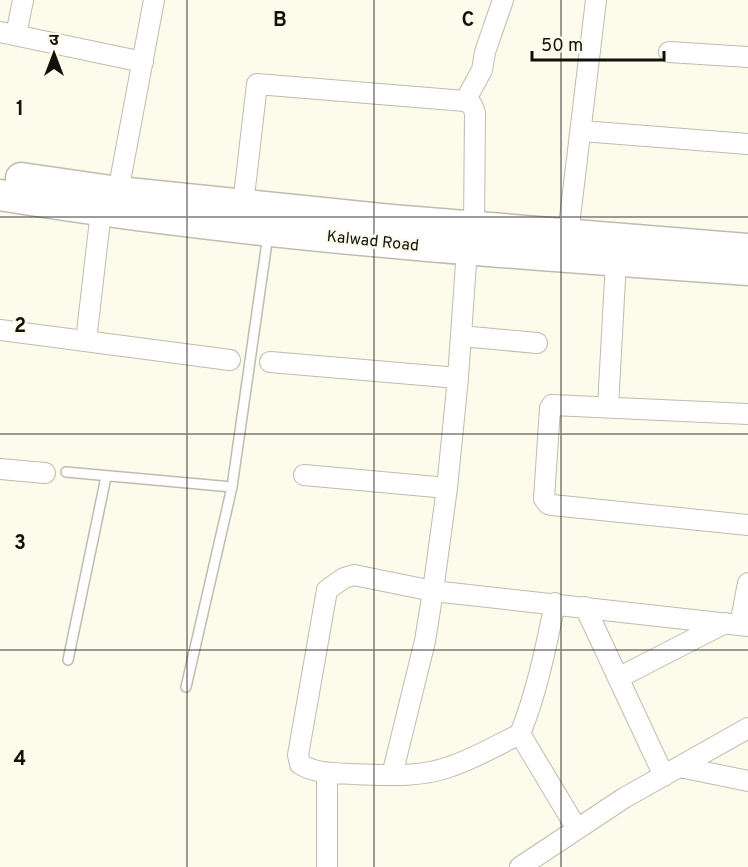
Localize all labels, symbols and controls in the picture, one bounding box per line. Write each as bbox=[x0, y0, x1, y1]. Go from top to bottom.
text: B bbox=[273, 8, 287, 34]
text: C bbox=[462, 8, 474, 34]
north arrow bbox=[24, 24, 84, 84]
scale bar bbox=[532, 24, 664, 62]
text: उ bbox=[49, 31, 59, 51]
text: 50 m bbox=[541, 35, 583, 58]
text: 1 bbox=[16, 97, 24, 123]
street label: Kalwad Road bbox=[326, 227, 420, 257]
text: 2 bbox=[14, 314, 26, 340]
text: 3 bbox=[14, 531, 26, 557]
text: 4 bbox=[14, 747, 26, 773]

